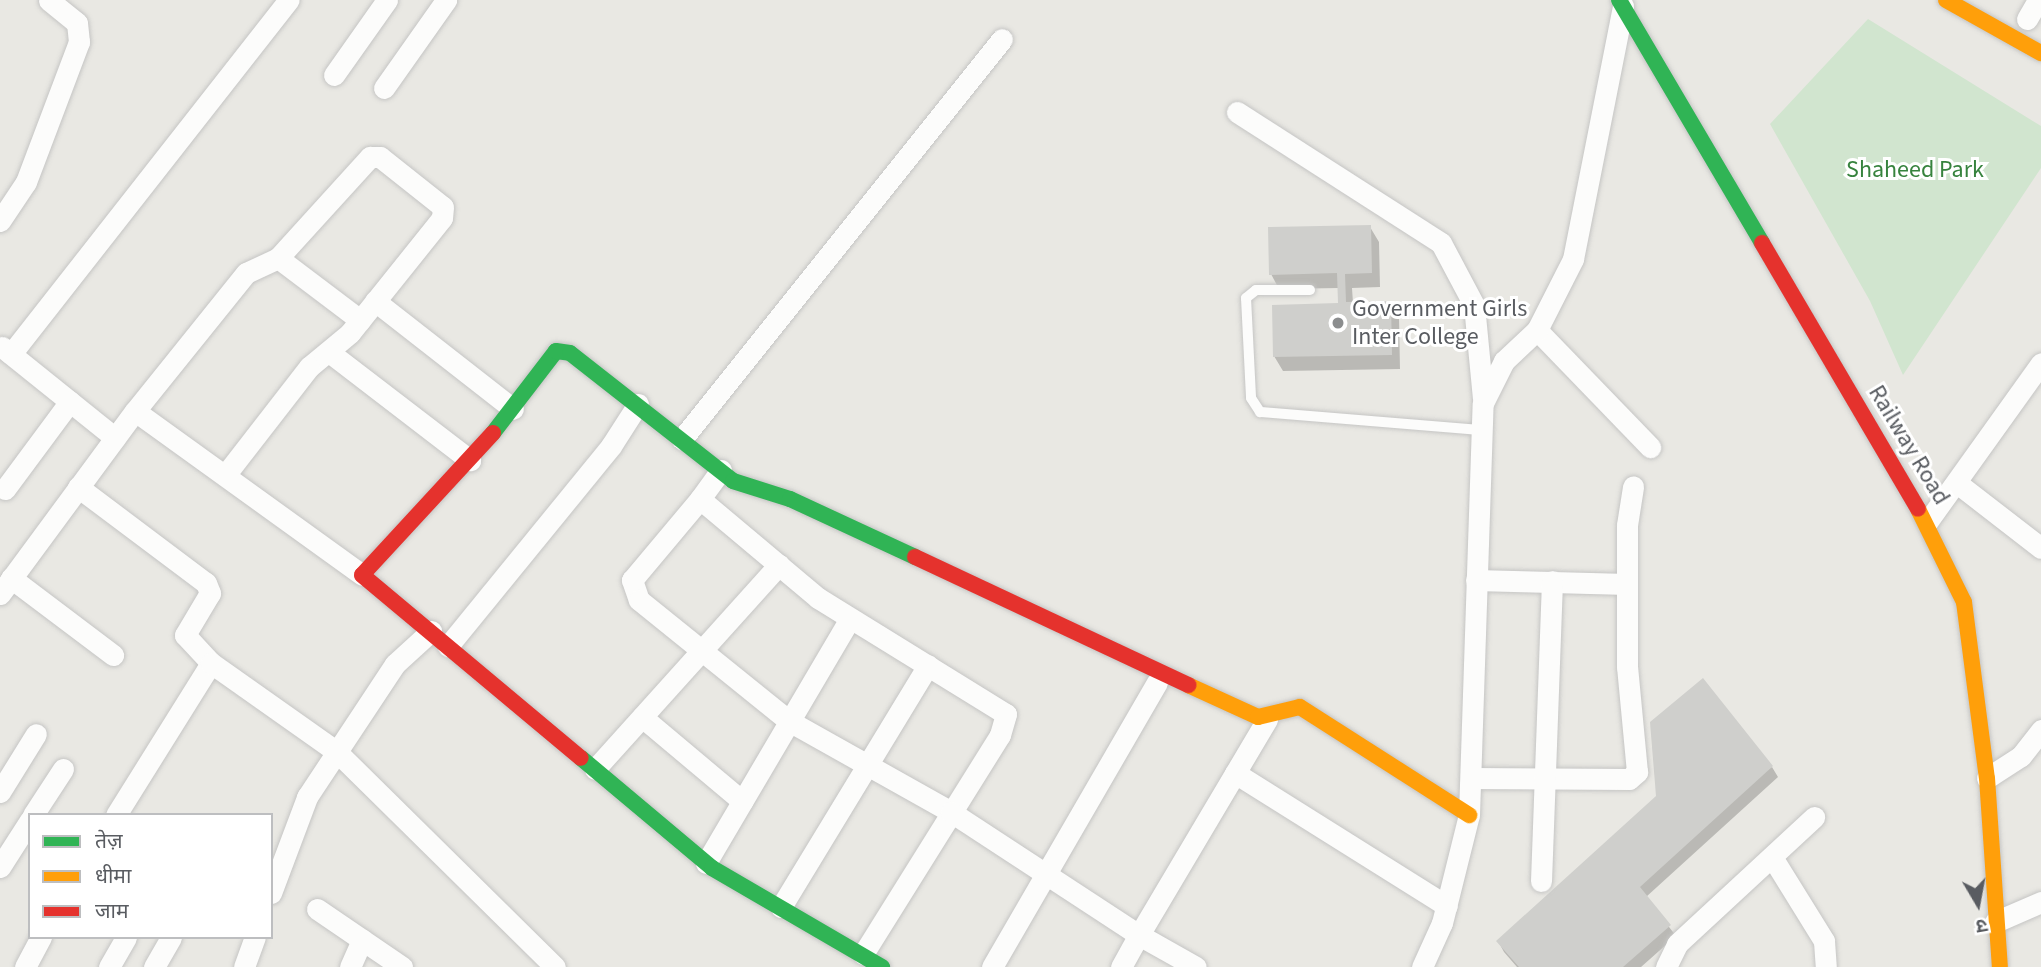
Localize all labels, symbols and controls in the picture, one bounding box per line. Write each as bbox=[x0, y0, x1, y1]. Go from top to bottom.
park label: Shaheed Park bbox=[1846, 156, 1984, 184]
place label: Government Girls Inter College bbox=[1352, 295, 1527, 351]
marker: Government Girls Inter College bbox=[1330, 315, 1346, 331]
street label: Railway Road bbox=[1862, 380, 1956, 510]
legend bbox=[28, 813, 273, 939]
text: तेज़ bbox=[95, 826, 123, 856]
text: धीमा bbox=[95, 861, 131, 891]
north arrow bbox=[1943, 869, 2013, 939]
text: जाम bbox=[95, 896, 129, 926]
text: उ bbox=[1974, 911, 1990, 939]

